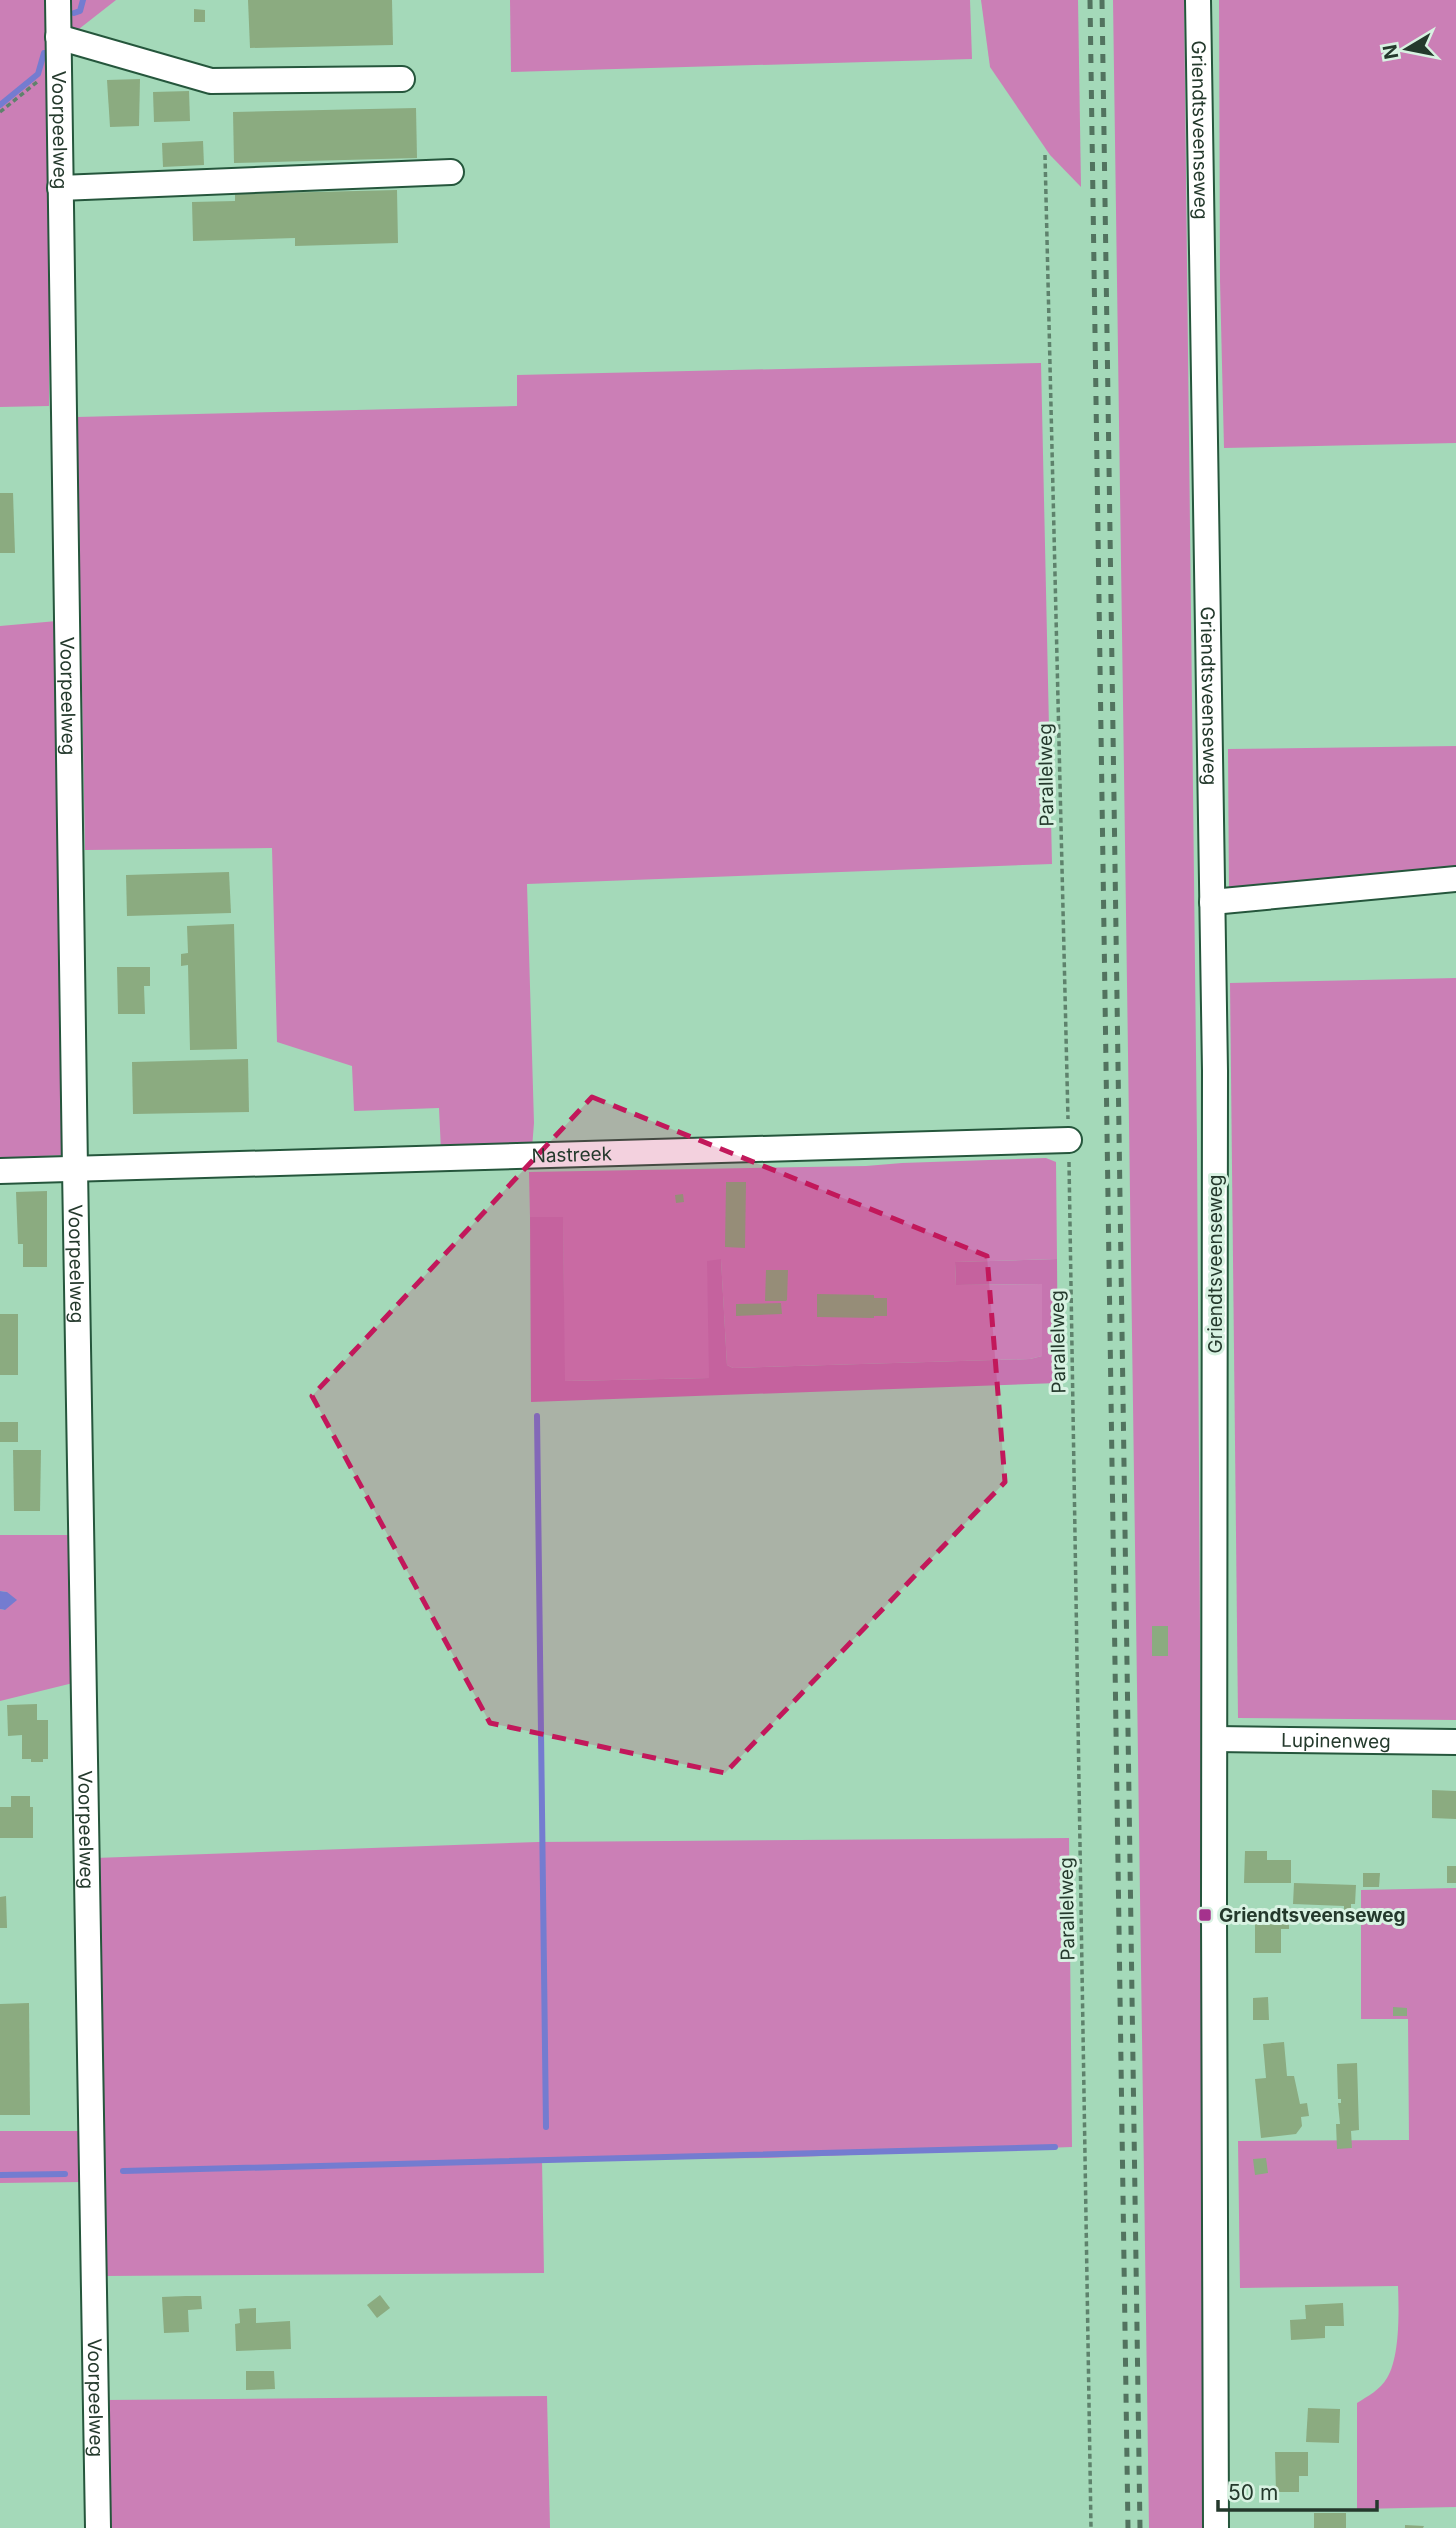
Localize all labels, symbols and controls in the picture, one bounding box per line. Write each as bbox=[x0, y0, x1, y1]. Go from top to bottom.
north arrow bbox=[1372, 14, 1442, 84]
street label: Griendtsveenseweg bbox=[1187, 40, 1213, 220]
text: N bbox=[1378, 43, 1403, 61]
street label: Voorpeelweg bbox=[48, 70, 72, 190]
street label: Griendtsveenseweg bbox=[1196, 606, 1222, 786]
street label: Voorpeelweg bbox=[56, 636, 80, 755]
street label: Parallelweg bbox=[1034, 723, 1058, 827]
street label: Nastreek bbox=[531, 1142, 613, 1167]
street label: Griendtsveenseweg bbox=[1204, 1175, 1227, 1353]
street label: Voorpeelweg bbox=[64, 1204, 89, 1323]
street label: Parallelweg bbox=[1046, 1290, 1070, 1394]
street label: Lupinenweg bbox=[1281, 1728, 1391, 1753]
street label: Voorpeelweg bbox=[74, 1770, 99, 1889]
street label: Parallelweg bbox=[1055, 1857, 1079, 1961]
place label: Griendtsveenseweg bbox=[1219, 1904, 1406, 1927]
marker: Griendtsveenseweg bbox=[1197, 1907, 1213, 1923]
street label: Voorpeelweg bbox=[83, 2338, 108, 2457]
scale bar bbox=[1218, 2468, 1377, 2512]
text: 50 m bbox=[1228, 2480, 1278, 2505]

